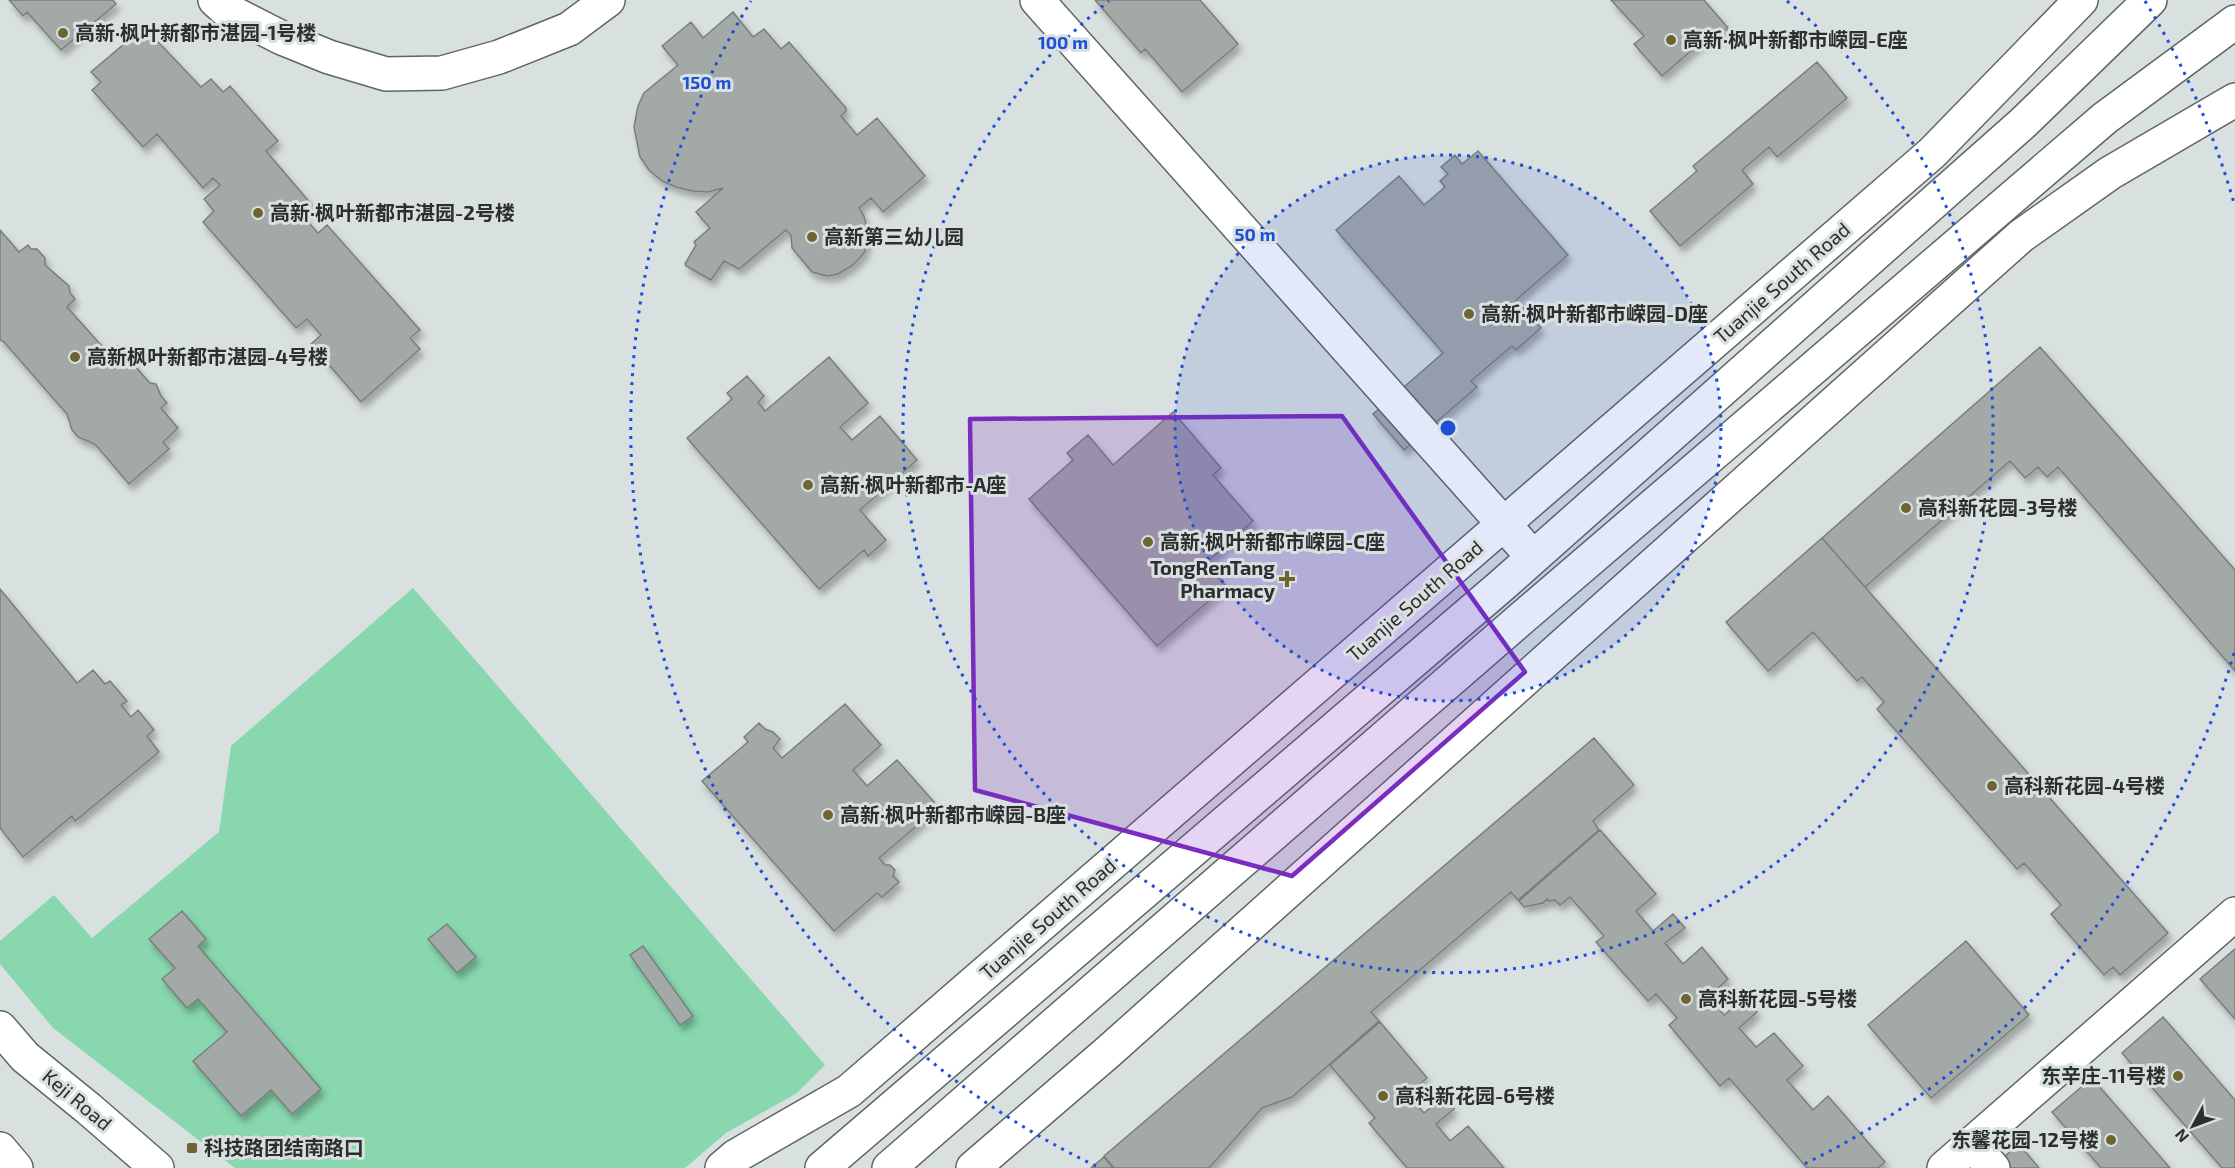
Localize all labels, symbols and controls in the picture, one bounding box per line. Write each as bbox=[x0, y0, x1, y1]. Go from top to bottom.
place label: 高新·枫叶新都市湛园-1号楼 bbox=[75, 20, 316, 44]
marker: 高新·枫叶新都市湛园-1号楼 bbox=[56, 26, 70, 40]
place label: 高新·枫叶新都市嵘园-E座 bbox=[1683, 27, 1908, 51]
text: 100 m bbox=[1038, 31, 1088, 53]
marker: 高新·枫叶新都市嵘园-E座 bbox=[1664, 33, 1678, 47]
text: 150 m bbox=[683, 71, 731, 93]
place label: 高新·枫叶新都市湛园-2号楼 bbox=[270, 200, 515, 224]
marker: 高新·枫叶新都市湛园-2号楼 bbox=[251, 206, 265, 220]
street label: Tuanjie South Road bbox=[1708, 217, 1854, 348]
text: 50 m bbox=[1234, 223, 1276, 245]
place label: 高新第三幼儿园 bbox=[824, 224, 964, 248]
marker: 高新第三幼儿园 bbox=[805, 230, 819, 244]
place label: 高新·枫叶新都市嵘园-D座 bbox=[1481, 301, 1708, 325]
marker: 高新·枫叶新都市嵘园-D座 bbox=[1462, 307, 1476, 321]
place label: 高新枫叶新都市湛园-4号楼 bbox=[87, 344, 328, 368]
marker: 高新枫叶新都市湛园-4号楼 bbox=[68, 350, 82, 364]
centre of rings bbox=[1438, 418, 1458, 438]
place label: 高新·枫叶新都市-A座 bbox=[820, 472, 1006, 496]
marker: 高新·枫叶新都市-A座 bbox=[801, 478, 815, 492]
place label: 高科新花园-3号楼 bbox=[1918, 495, 2078, 519]
marker: 高科新花园-3号楼 bbox=[1899, 501, 1913, 515]
place label: 高新·枫叶新都市嵘园-C座 bbox=[1160, 529, 1385, 553]
marker: 高新·枫叶新都市嵘园-C座 bbox=[1141, 535, 1155, 549]
street label: Tuanjie South Road bbox=[1341, 535, 1487, 666]
place label: TongRenTang Pharmacy bbox=[1150, 555, 1276, 603]
marker: TongRenTang Pharmacy bbox=[1280, 572, 1294, 586]
place label: 高科新花园-4号楼 bbox=[2004, 773, 2165, 797]
marker: 高科新花园-4号楼 bbox=[1985, 779, 1999, 793]
place label: 高新·枫叶新都市嵘园-B座 bbox=[840, 802, 1066, 826]
marker: 高新·枫叶新都市嵘园-B座 bbox=[821, 808, 835, 822]
street label: Tuanjie South Road bbox=[974, 853, 1120, 984]
place label: 高科新花园-5号楼 bbox=[1698, 986, 1857, 1010]
marker: 高科新花园-5号楼 bbox=[1679, 992, 1693, 1006]
street label: Keji Road bbox=[38, 1063, 117, 1135]
place label: 东辛庄-11号楼 bbox=[2041, 1063, 2166, 1087]
marker: 东辛庄-11号楼 bbox=[2171, 1069, 2185, 1083]
place label: 高科新花园-6号楼 bbox=[1395, 1083, 1555, 1107]
marker: 高科新花园-6号楼 bbox=[1376, 1089, 1390, 1103]
north arrow bbox=[2163, 1096, 2223, 1156]
text: N bbox=[2170, 1126, 2192, 1147]
place label: 东馨花园-12号楼 bbox=[1951, 1127, 2099, 1151]
marker: 东馨花园-12号楼 bbox=[2104, 1133, 2118, 1147]
place label: 科技路团结南路口 bbox=[204, 1135, 364, 1159]
marker: 科技路团结南路口 bbox=[185, 1141, 199, 1155]

